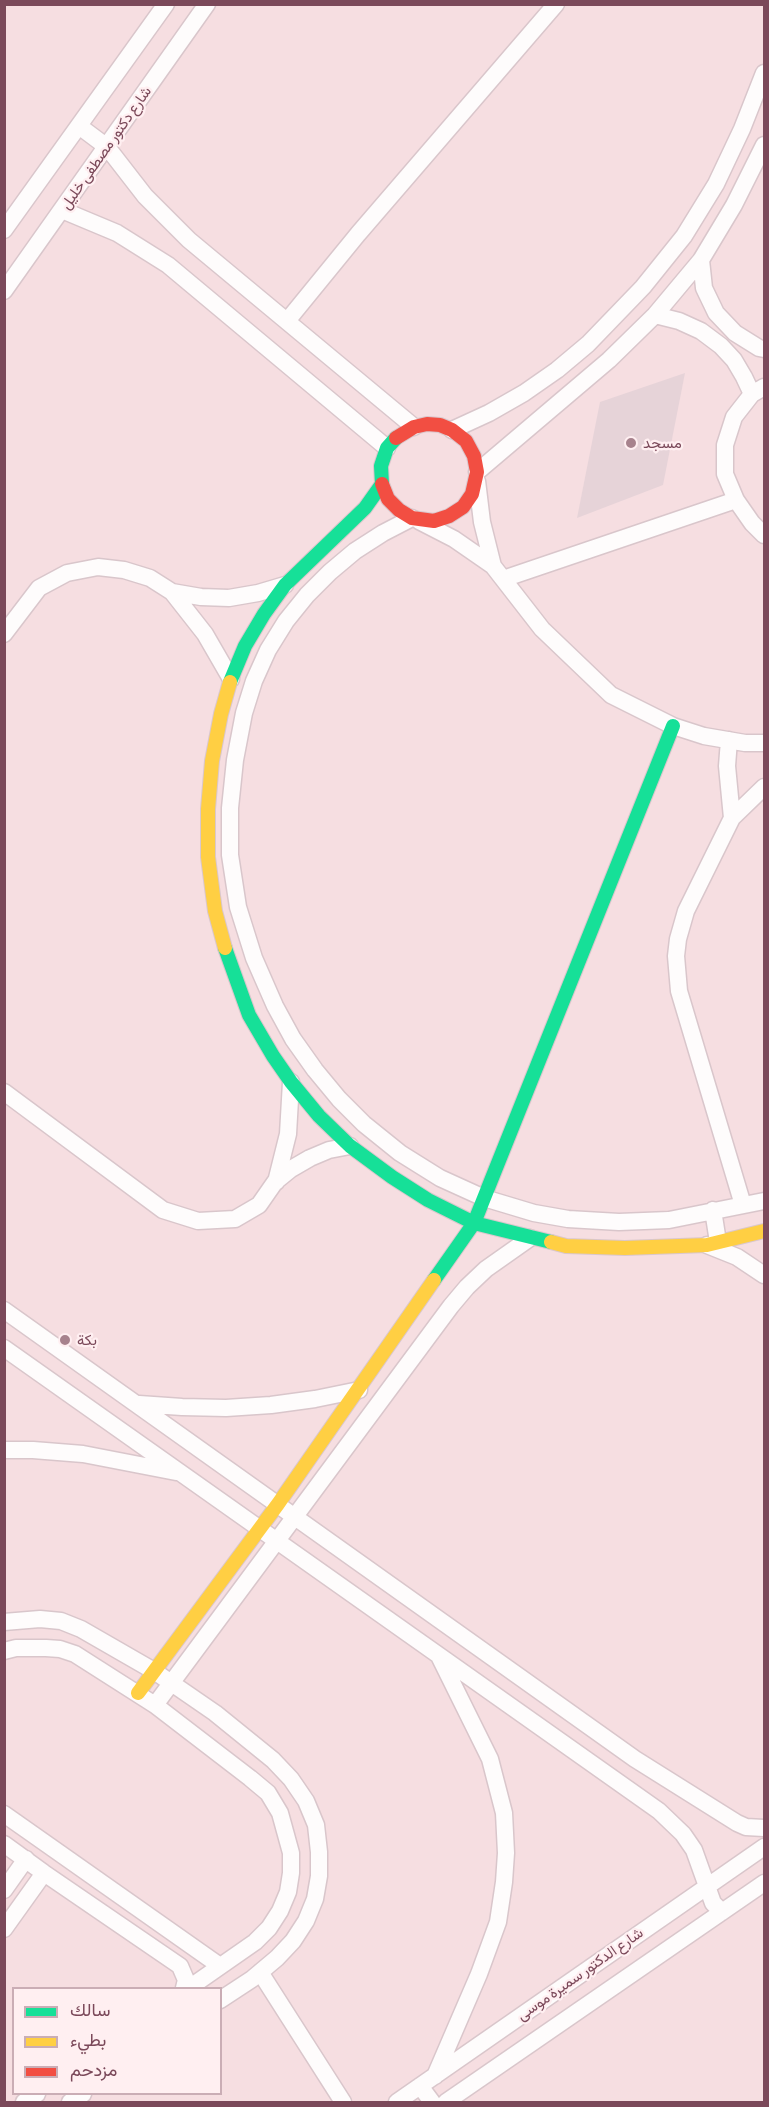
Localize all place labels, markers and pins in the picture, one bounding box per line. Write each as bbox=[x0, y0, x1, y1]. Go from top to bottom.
place label: مسجد bbox=[643, 434, 682, 452]
marker: مسجد bbox=[624, 436, 638, 450]
place label: بكة bbox=[77, 1331, 97, 1349]
marker: بكة bbox=[58, 1333, 72, 1347]

